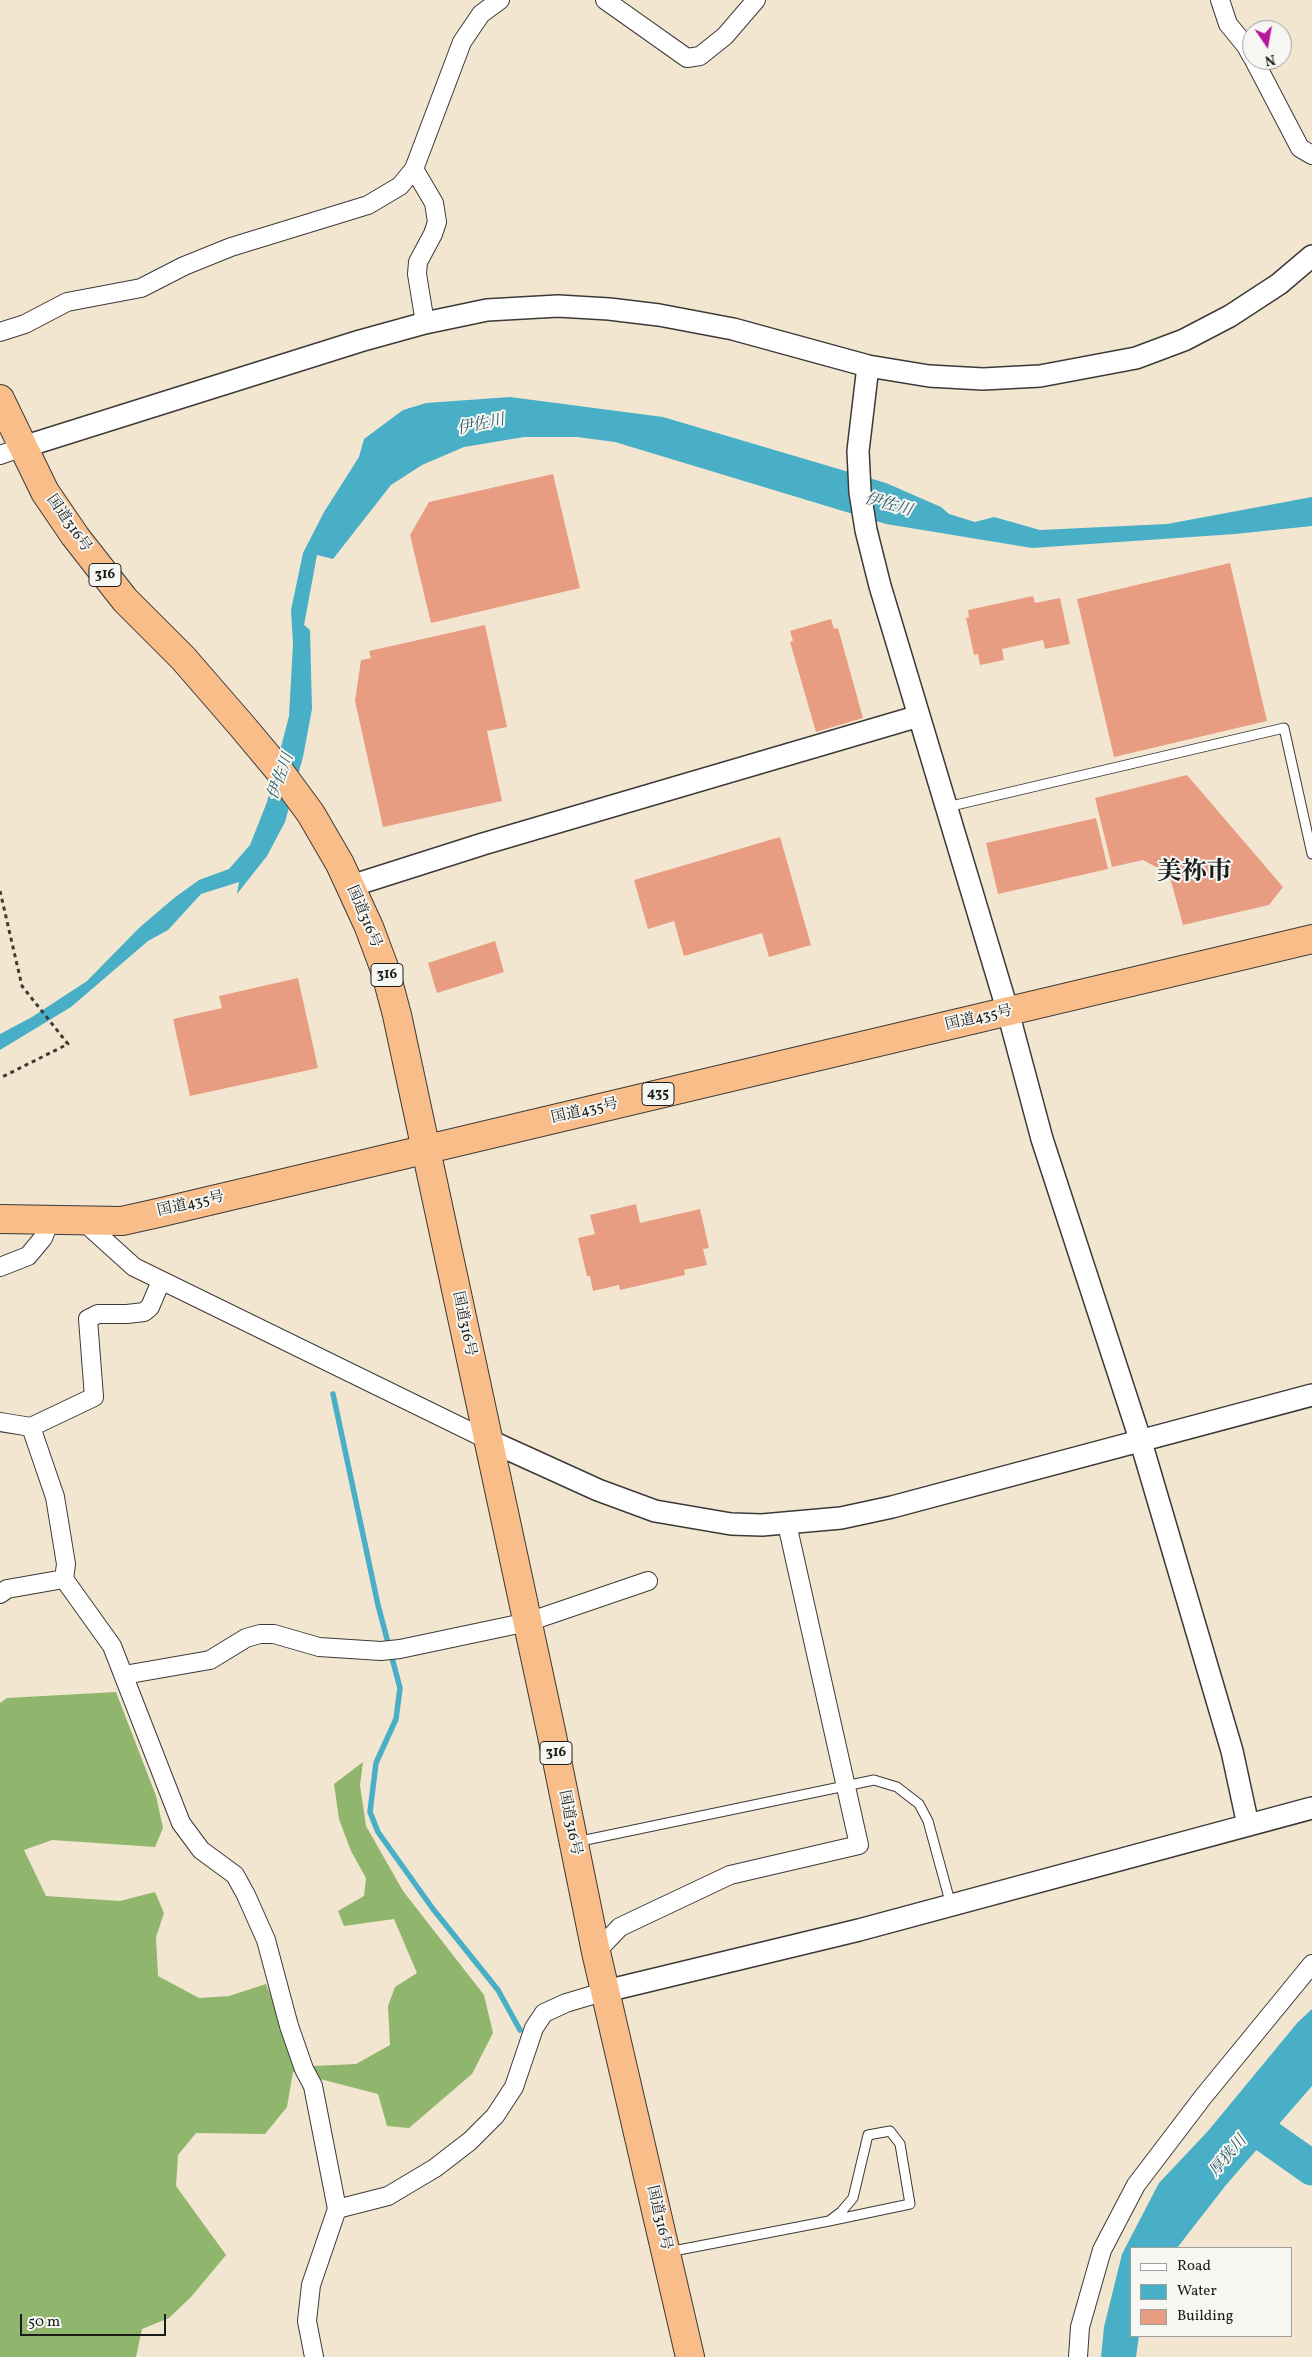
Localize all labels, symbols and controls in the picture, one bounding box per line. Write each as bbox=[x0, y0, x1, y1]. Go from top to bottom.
north arrow bbox=[1242, 20, 1292, 70]
text: N bbox=[1263, 49, 1277, 70]
water label: 伊佐川 bbox=[456, 412, 506, 440]
water label: 伊佐川 bbox=[862, 490, 914, 522]
street label: 国道316号 bbox=[42, 492, 94, 556]
road number: 316 bbox=[89, 564, 121, 586]
water label: 伊佐川 bbox=[265, 751, 299, 803]
district label: 美祢市 bbox=[1157, 859, 1231, 889]
street label: 国道316号 bbox=[342, 883, 384, 951]
road number: 316 bbox=[371, 964, 403, 986]
street label: 国道435号 bbox=[944, 1003, 1014, 1035]
road number: 435 bbox=[642, 1082, 674, 1106]
street label: 国道435号 bbox=[550, 1096, 620, 1128]
street label: 国道435号 bbox=[156, 1189, 226, 1221]
street label: 国道316号 bbox=[447, 1290, 479, 1358]
road number: 316 bbox=[540, 1742, 572, 1765]
street label: 国道316号 bbox=[554, 1789, 584, 1857]
water label: 厚狭川 bbox=[1206, 2132, 1252, 2182]
street label: 国道316号 bbox=[642, 2184, 674, 2252]
legend bbox=[1130, 2247, 1292, 2337]
text: Road bbox=[1177, 2256, 1211, 2277]
text: Water bbox=[1177, 2281, 1217, 2302]
scale bar bbox=[22, 2304, 169, 2336]
text: Building bbox=[1177, 2306, 1233, 2327]
text: 50 m bbox=[28, 2312, 60, 2333]

